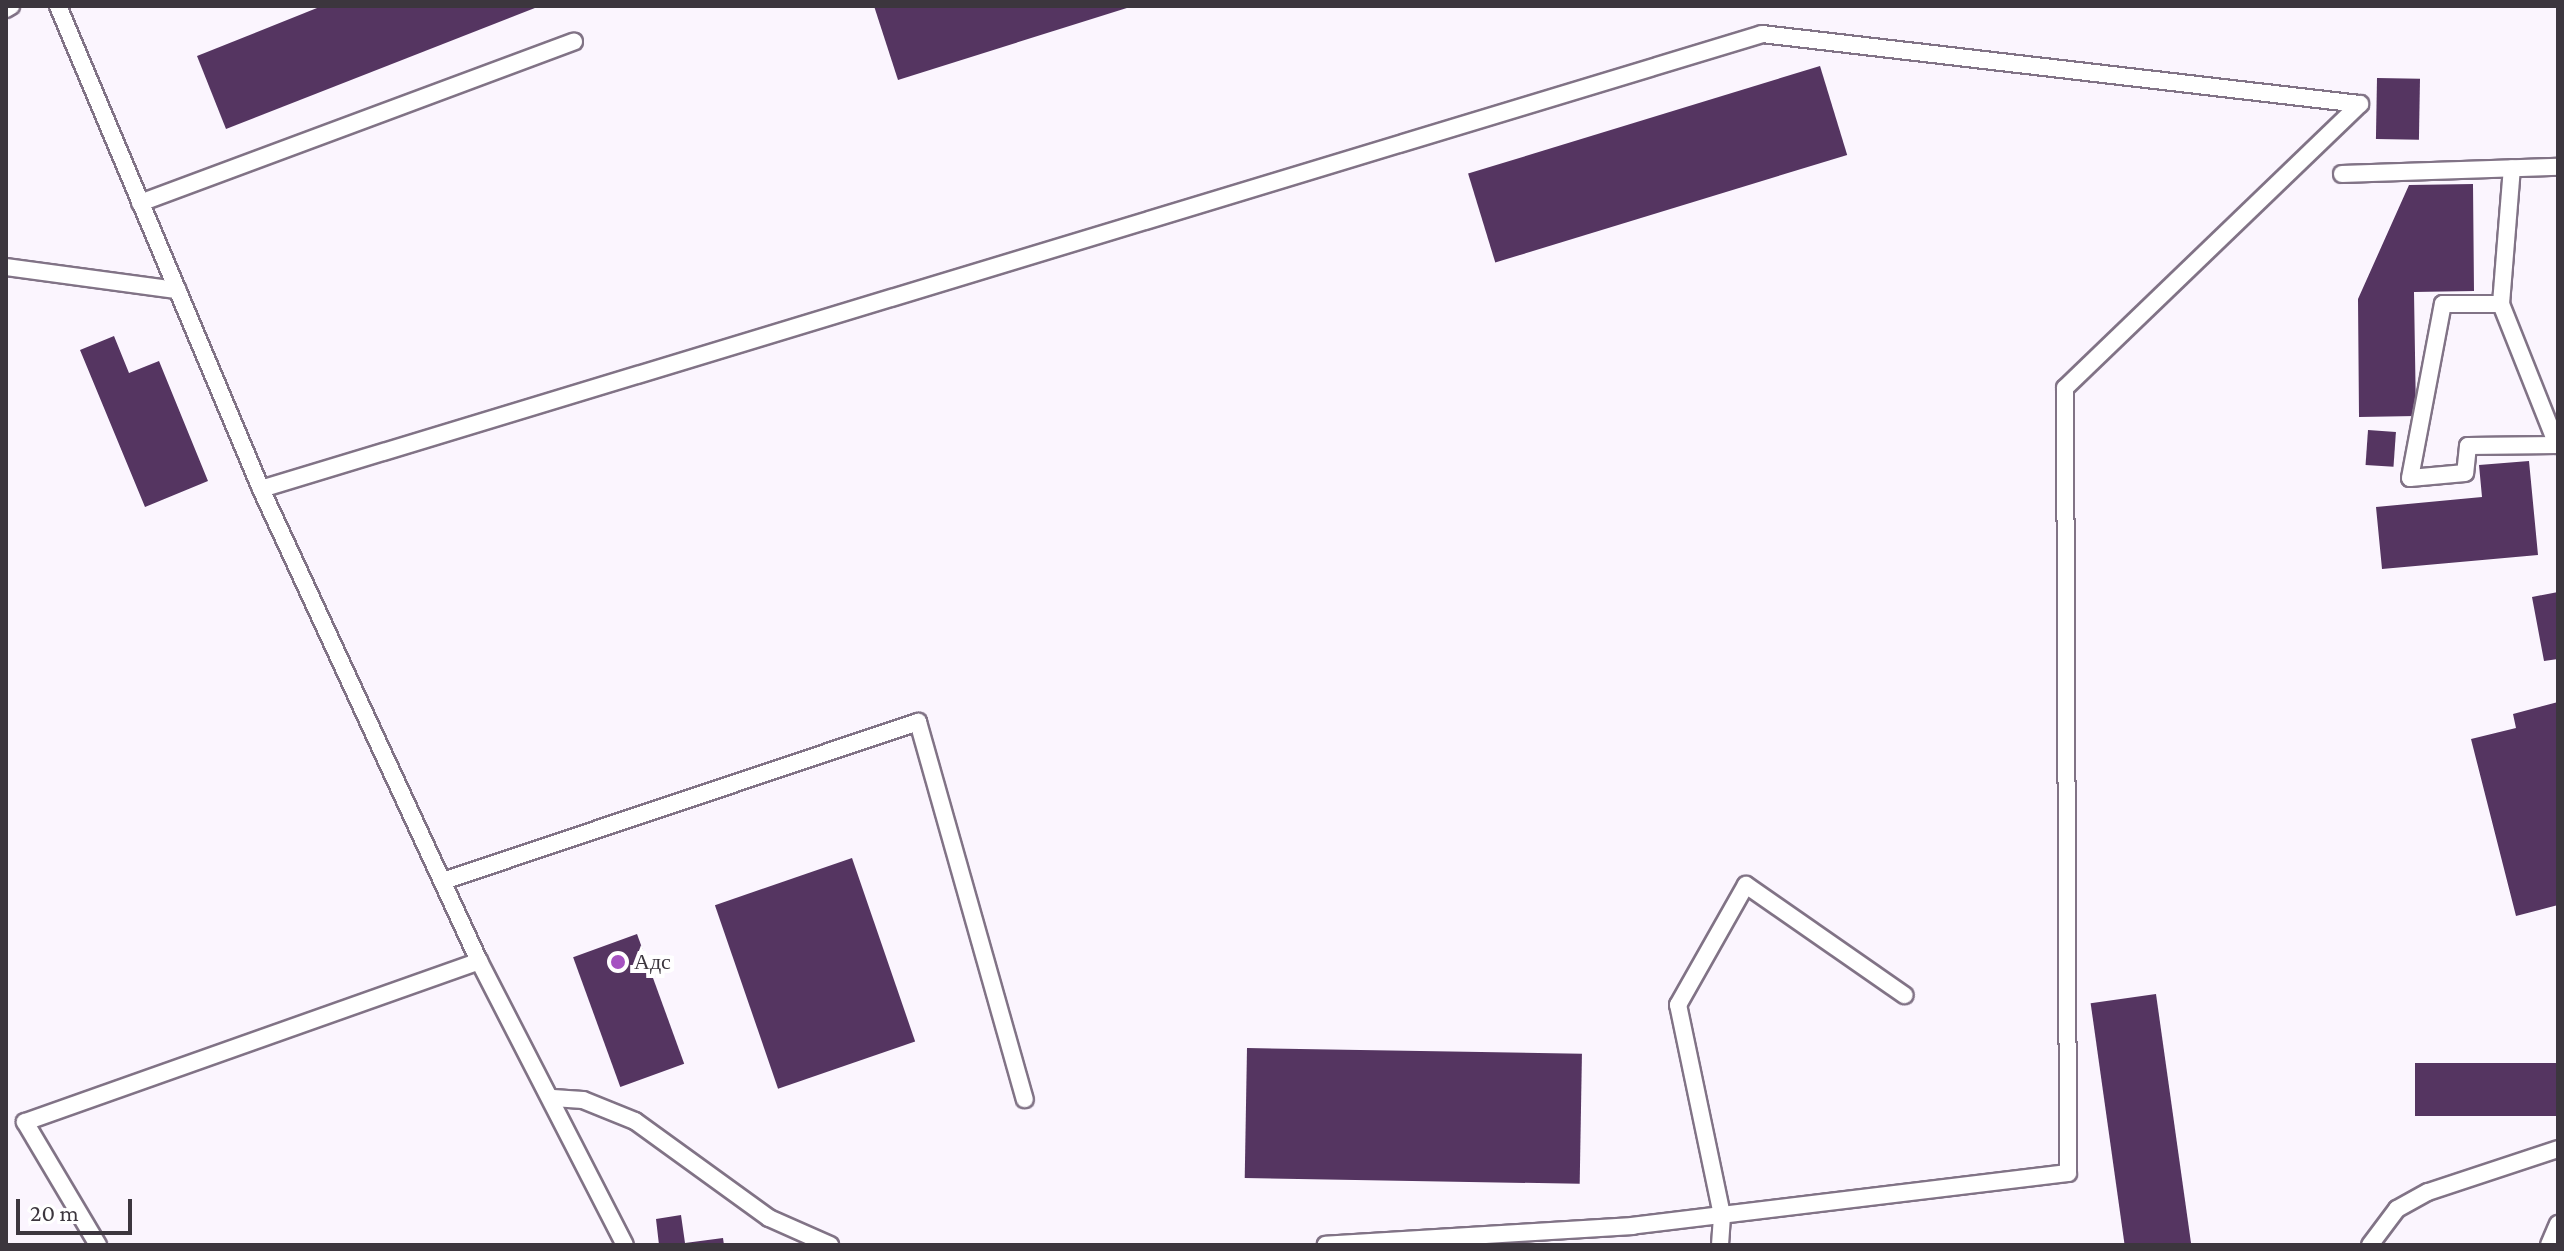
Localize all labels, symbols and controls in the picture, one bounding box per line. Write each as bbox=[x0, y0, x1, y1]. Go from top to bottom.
place label: Адс bbox=[634, 949, 671, 975]
marker: Адс bbox=[609, 953, 627, 971]
scale bar bbox=[20, 1183, 136, 1233]
text: 20 m bbox=[30, 1199, 79, 1226]

